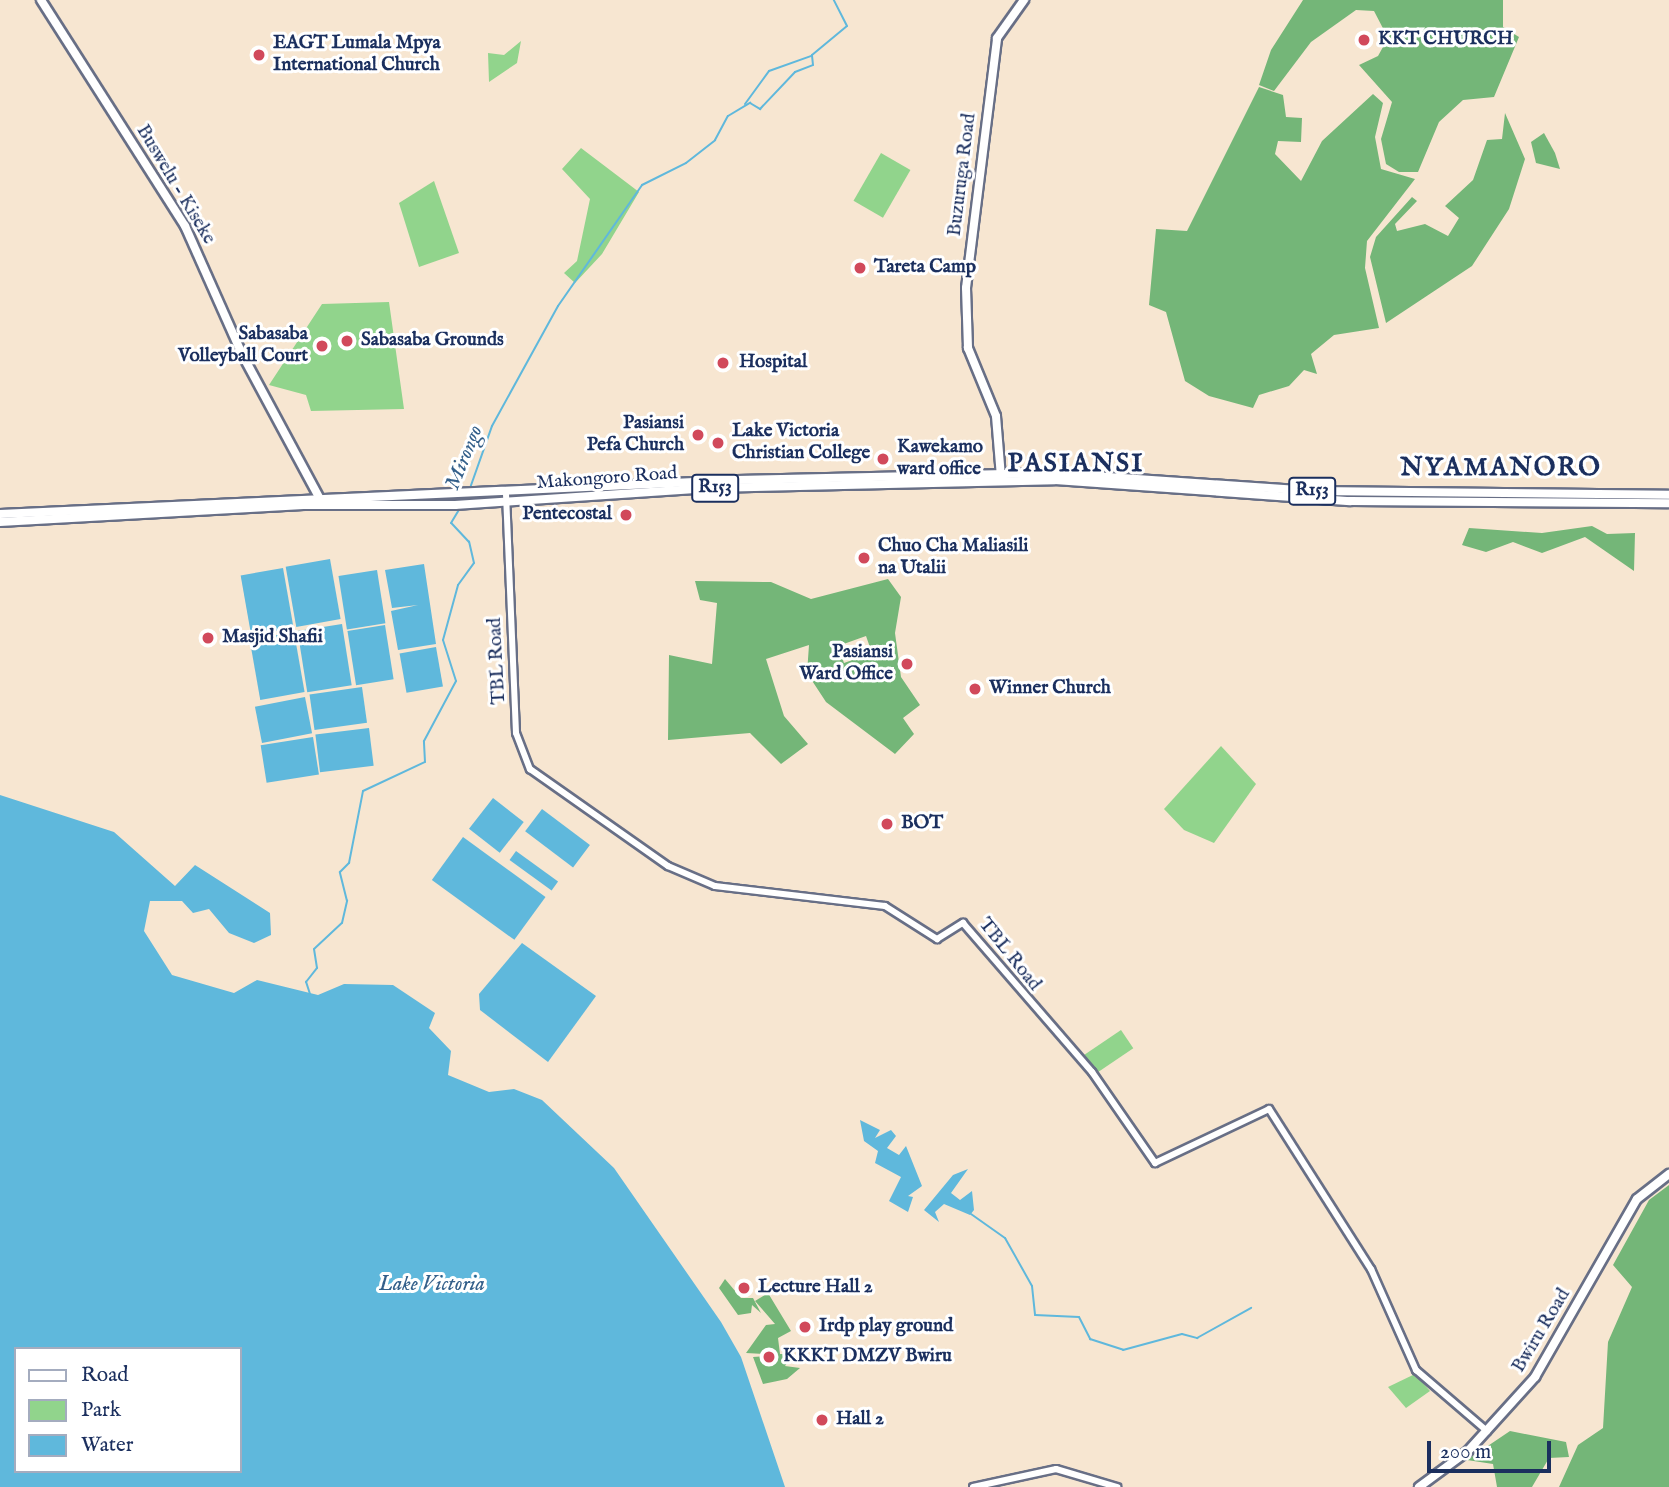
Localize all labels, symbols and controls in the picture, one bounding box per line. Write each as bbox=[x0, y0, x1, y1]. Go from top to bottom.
place label: KKT CHURCH bbox=[1378, 29, 1513, 51]
marker: KKT CHURCH bbox=[1356, 32, 1372, 48]
place label: EAGT Lumala Mpya International Church bbox=[273, 33, 441, 77]
marker: EAGT Lumala Mpya International Church bbox=[251, 47, 267, 63]
street label: Buzuruga Road bbox=[944, 112, 982, 238]
street label: Buswelu - Kiseke bbox=[130, 121, 220, 249]
place label: Tareta Camp bbox=[874, 257, 976, 279]
marker: Tareta Camp bbox=[852, 260, 868, 276]
place label: Sabasaba Volleyball Court bbox=[178, 324, 308, 368]
place label: Sabasaba Grounds bbox=[361, 330, 504, 352]
marker: Sabasaba Grounds bbox=[339, 333, 355, 349]
marker: Sabasaba Volleyball Court bbox=[314, 338, 330, 354]
place label: Hospital bbox=[739, 352, 807, 374]
marker: Hospital bbox=[713, 353, 733, 373]
place label: Pasiansi Pefa Church bbox=[587, 413, 684, 457]
place label: Lake Victoria Christian College bbox=[732, 421, 870, 465]
water label: Mirongo bbox=[441, 422, 489, 494]
marker: Pasiansi Pefa Church bbox=[690, 427, 706, 443]
marker: Lake Victoria Christian College bbox=[710, 435, 726, 451]
place label: Kawekamo ward office bbox=[897, 437, 983, 481]
district label: PASIANSI bbox=[1009, 448, 1143, 480]
marker: Kawekamo ward office bbox=[875, 451, 891, 467]
district label: NYAMANORO bbox=[1401, 452, 1601, 484]
street label: Makongoro Road bbox=[536, 463, 678, 495]
road number: R153 bbox=[690, 474, 740, 502]
road number: R153 bbox=[1288, 476, 1336, 505]
place label: Pentecostal bbox=[522, 504, 612, 526]
marker: Pentecostal bbox=[618, 507, 634, 523]
place label: Chuo Cha Maliasili na Utalii bbox=[878, 536, 1028, 580]
marker: Chuo Cha Maliasili na Utalii bbox=[856, 550, 872, 566]
street label: TBL Road bbox=[484, 617, 512, 705]
place label: Masjid Shafii bbox=[222, 627, 323, 649]
marker: Masjid Shafii bbox=[200, 630, 216, 646]
place label: Pasiansi Ward Office bbox=[799, 642, 893, 686]
marker: Pasiansi Ward Office bbox=[899, 656, 915, 672]
place label: Winner Church bbox=[989, 678, 1111, 700]
marker: Winner Church bbox=[967, 681, 983, 697]
place label: BOT bbox=[901, 813, 943, 835]
marker: BOT bbox=[879, 816, 895, 832]
street label: TBL Road bbox=[973, 914, 1045, 996]
water label: Lake Victoria bbox=[379, 1272, 485, 1298]
place label: Lecture Hall 2 bbox=[758, 1277, 873, 1299]
marker: Lecture Hall 2 bbox=[736, 1280, 752, 1296]
street label: Bwiru Road bbox=[1508, 1285, 1576, 1377]
place label: Irdp play ground bbox=[819, 1316, 953, 1338]
marker: Irdp play ground bbox=[797, 1319, 813, 1335]
place label: KKKT DMZV Bwiru bbox=[783, 1346, 952, 1368]
legend bbox=[14, 1347, 242, 1473]
marker: KKKT DMZV Bwiru bbox=[761, 1349, 777, 1365]
text: Road bbox=[81, 1362, 128, 1389]
text: Park bbox=[81, 1397, 121, 1424]
place label: Hall 2 bbox=[836, 1409, 884, 1431]
marker: Hall 2 bbox=[814, 1412, 830, 1428]
scale bar bbox=[1431, 1428, 1555, 1472]
text: Water bbox=[81, 1432, 133, 1459]
text: 200 m bbox=[1440, 1439, 1491, 1466]

